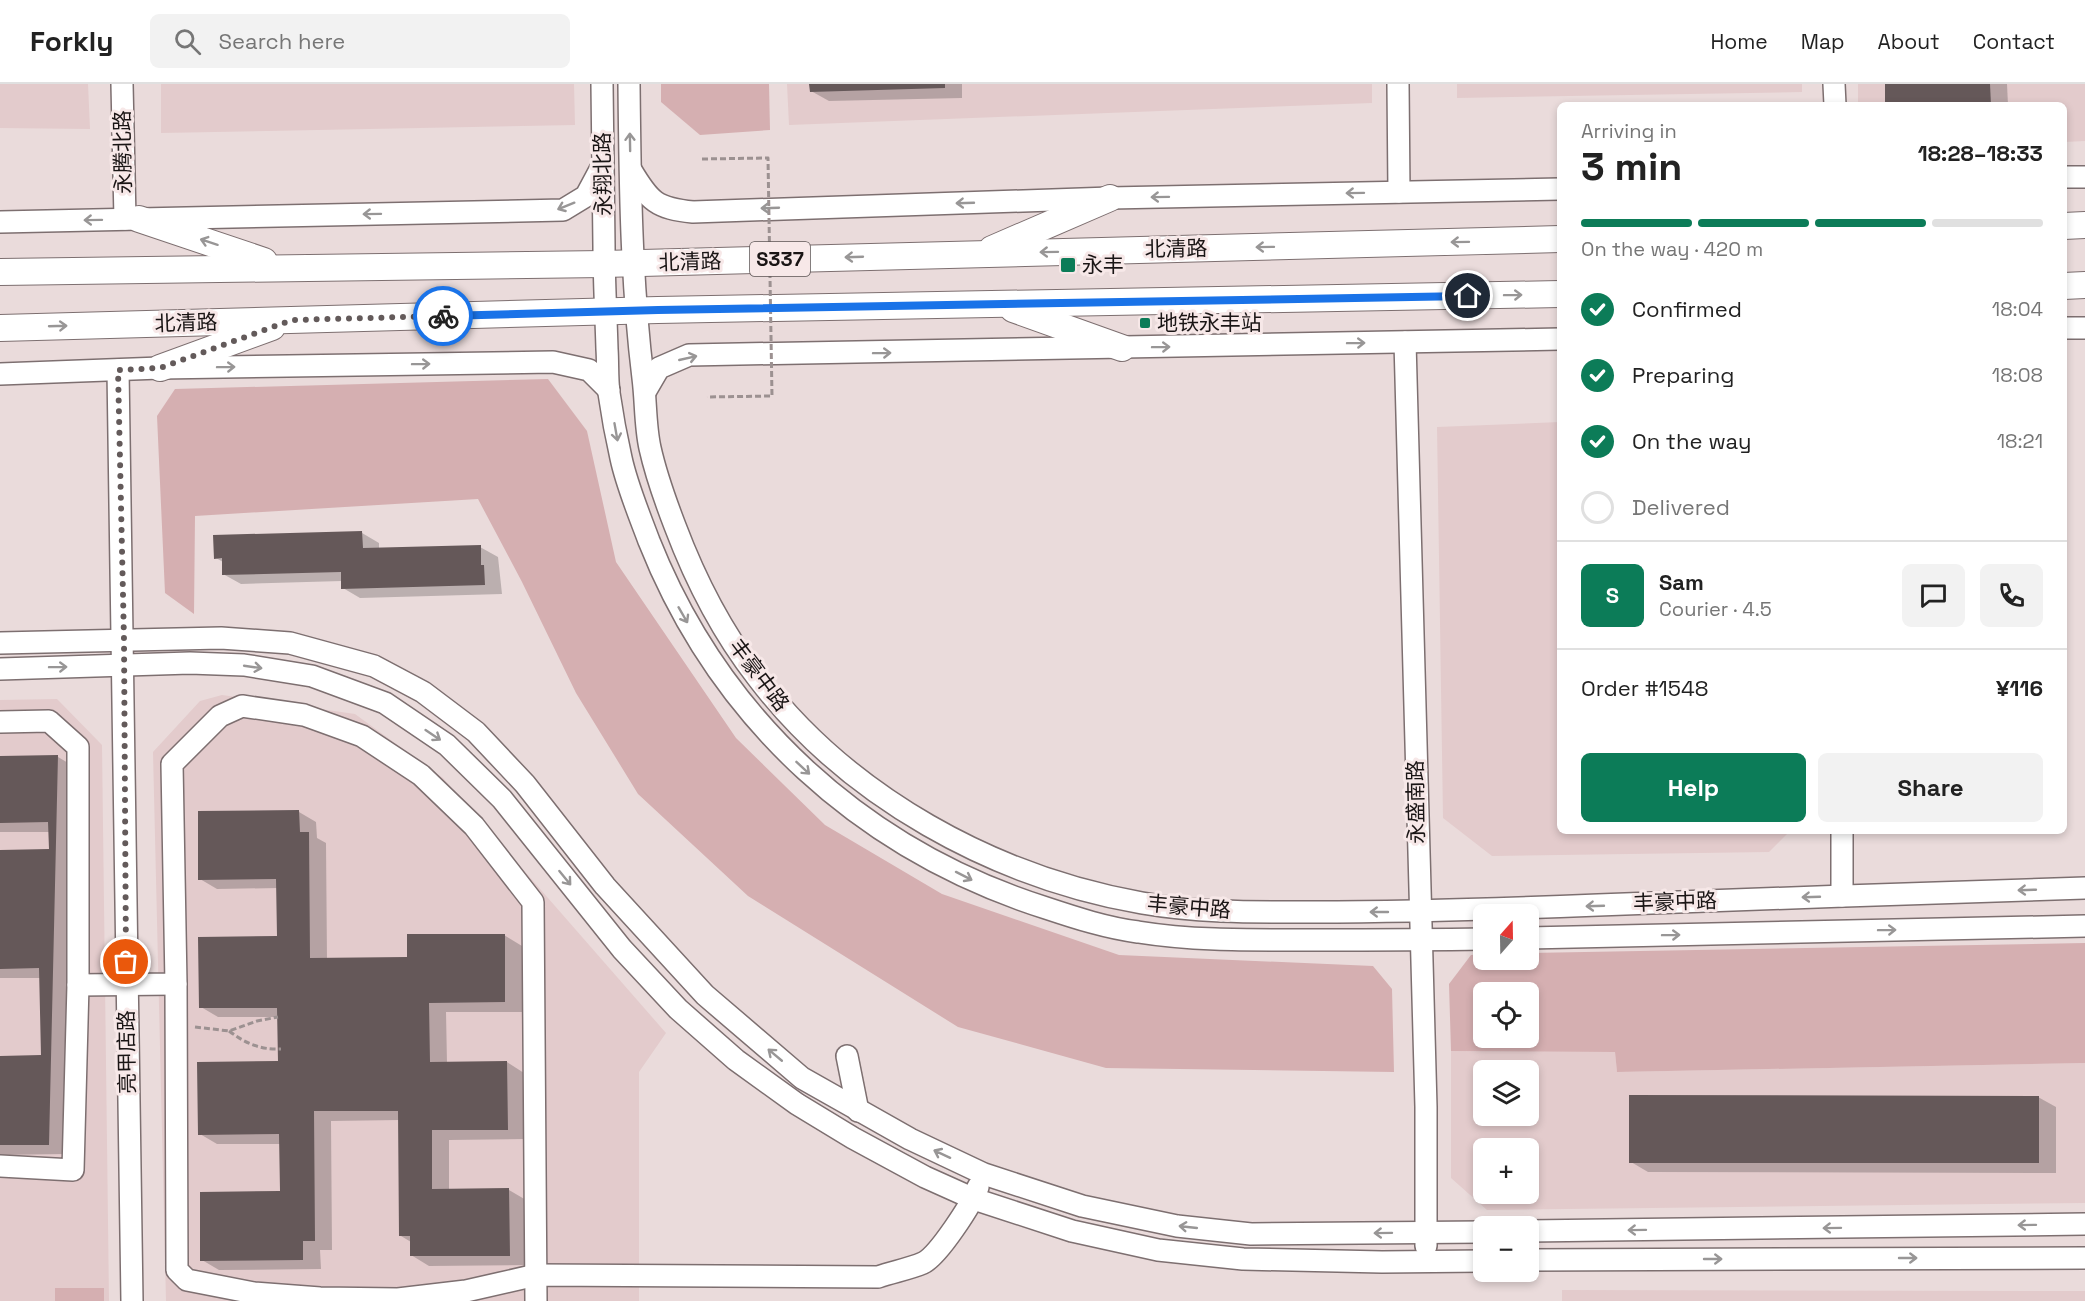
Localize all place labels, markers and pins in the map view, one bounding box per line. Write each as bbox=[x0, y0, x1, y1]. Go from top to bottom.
place label: 永丰 bbox=[1082, 251, 1124, 278]
marker: 永丰 bbox=[1059, 256, 1077, 274]
pin bbox=[1442, 270, 1493, 321]
place label: 地铁永丰站 bbox=[1157, 309, 1262, 336]
marker: 地铁永丰站 bbox=[1138, 316, 1152, 330]
pin bbox=[100, 936, 151, 987]

